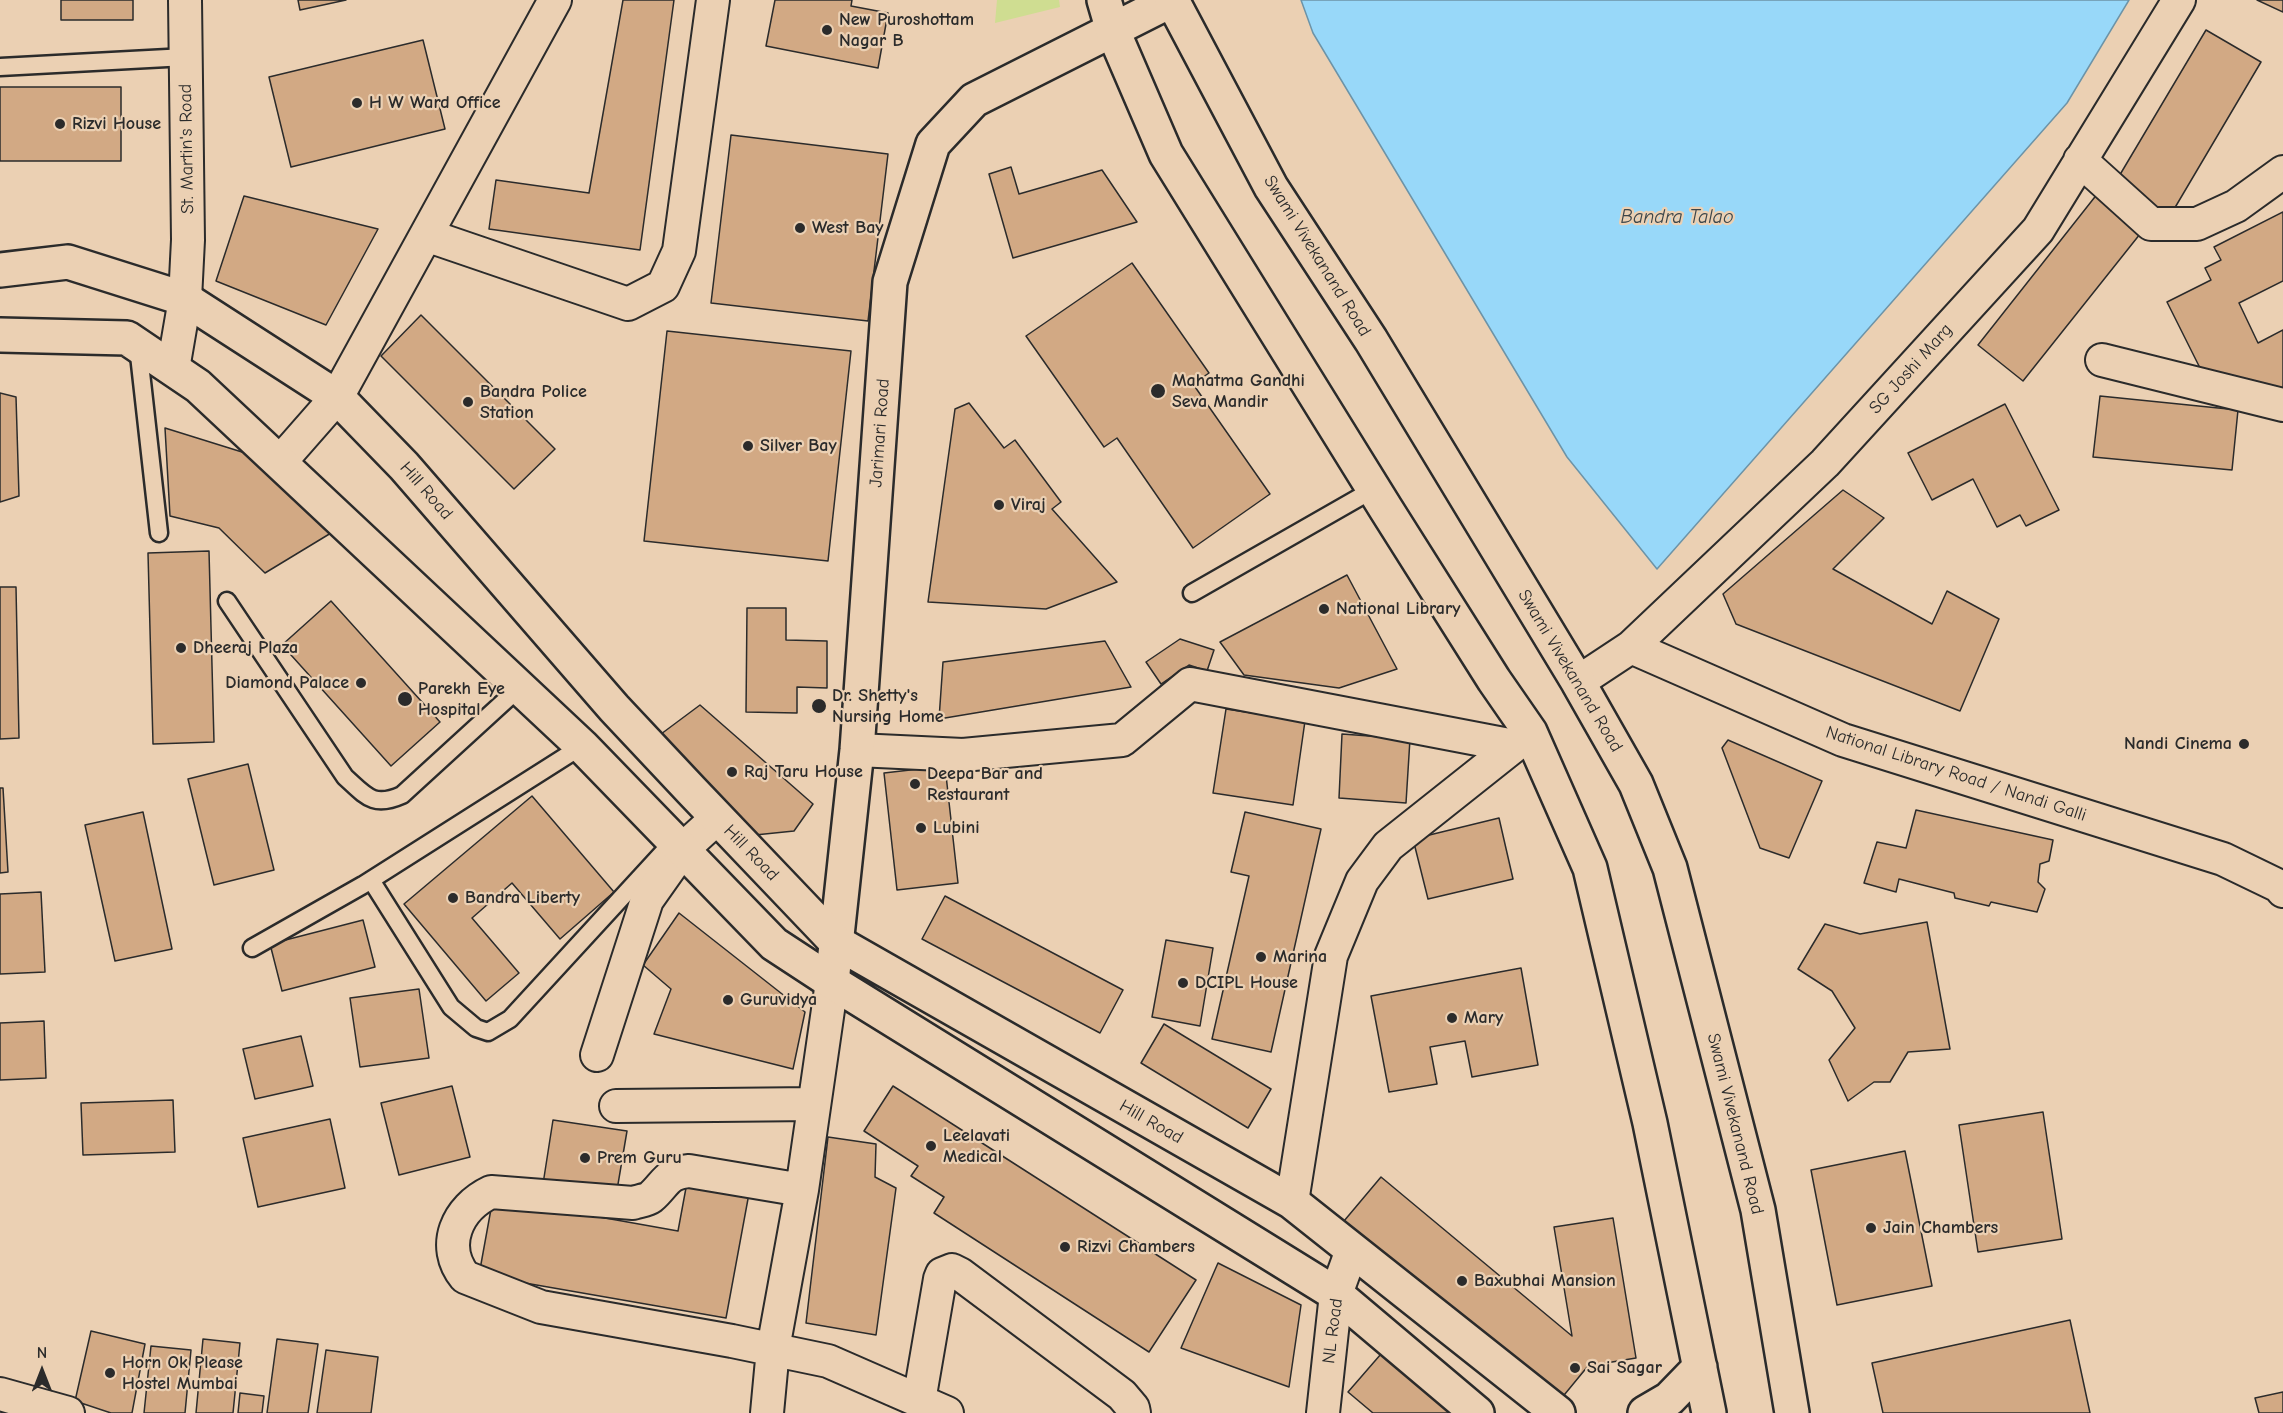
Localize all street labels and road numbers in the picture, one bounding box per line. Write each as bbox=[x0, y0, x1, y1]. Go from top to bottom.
street label: St. Martin's Road bbox=[175, 84, 199, 214]
street label: Swami Vivekanand Road bbox=[1259, 171, 1375, 341]
street label: SG Joshi Marg bbox=[1865, 319, 1957, 419]
street label: Jarimari Road bbox=[865, 378, 895, 488]
street label: Hill Road bbox=[395, 458, 457, 524]
street label: Swami Vivekanand Road bbox=[1513, 586, 1627, 756]
street label: National Library Road / Nandi Galli bbox=[1823, 722, 2089, 826]
street label: Hill Road bbox=[719, 820, 783, 886]
street label: Swami Vivekanand Road bbox=[1702, 1031, 1768, 1217]
street label: Hill Road bbox=[1115, 1095, 1187, 1149]
street label: NL Road bbox=[1318, 1297, 1348, 1365]

